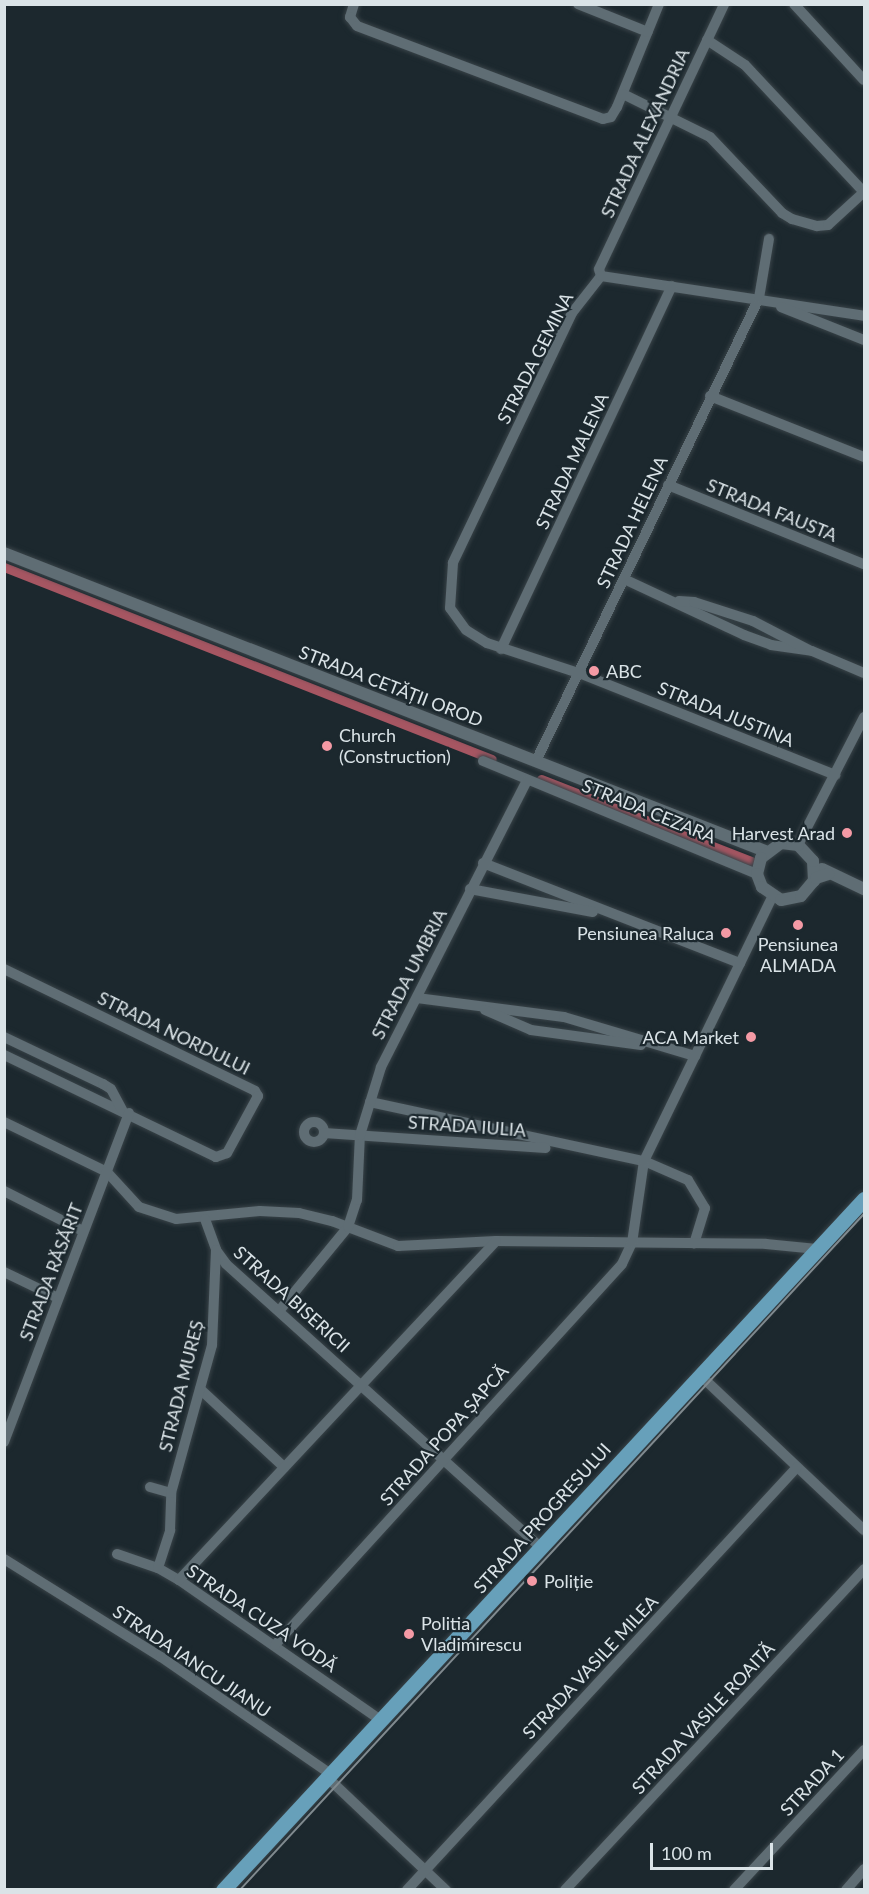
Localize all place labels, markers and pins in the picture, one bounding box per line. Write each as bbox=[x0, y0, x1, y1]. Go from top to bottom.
place label: ABC bbox=[606, 660, 642, 682]
marker: ABC bbox=[587, 664, 601, 678]
place label: Church (Construction) bbox=[339, 725, 451, 768]
marker: Church (Construction) bbox=[320, 739, 334, 753]
place label: Harvest Arad bbox=[731, 822, 835, 844]
marker: Harvest Arad bbox=[840, 826, 854, 840]
marker: Pensiunea ALMADA bbox=[791, 918, 805, 932]
place label: Pensiunea Raluca bbox=[577, 922, 714, 944]
marker: Pensiunea Raluca bbox=[719, 926, 733, 940]
place label: Pensiunea ALMADA bbox=[758, 934, 838, 976]
place label: ACA Market bbox=[642, 1026, 739, 1048]
marker: ACA Market bbox=[744, 1030, 758, 1044]
place label: Poliție bbox=[544, 1570, 593, 1592]
marker: Poliție bbox=[525, 1574, 539, 1588]
place label: Politia Vladimirescu bbox=[421, 1613, 522, 1656]
marker: Politia Vladimirescu bbox=[402, 1627, 416, 1641]

